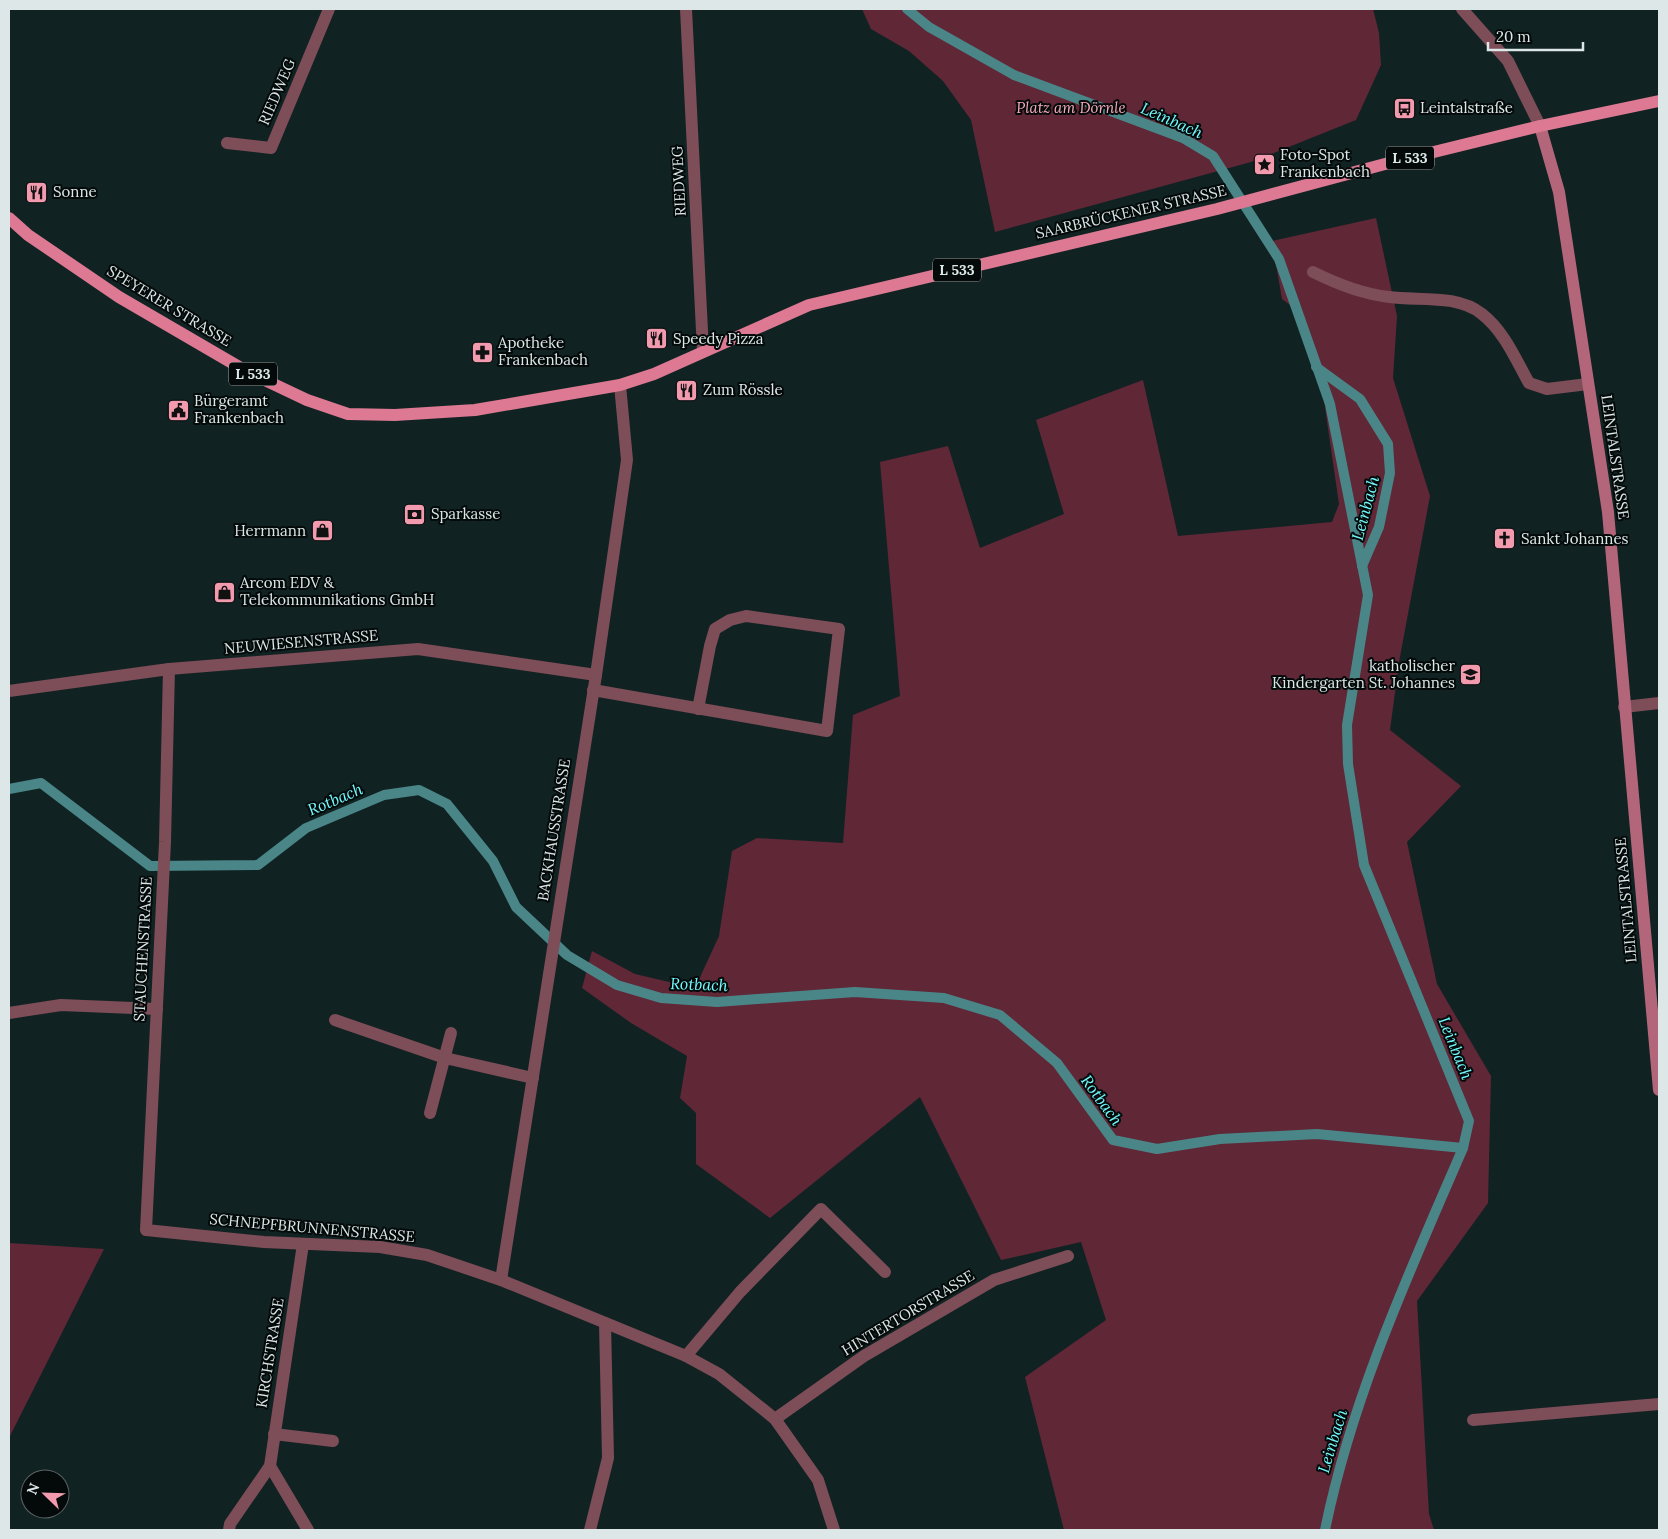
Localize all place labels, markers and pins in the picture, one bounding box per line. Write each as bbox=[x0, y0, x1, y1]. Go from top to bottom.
bus stop icon: Leintalstraße bbox=[1392, 96, 1416, 120]
place label: Leintalstraße bbox=[1420, 98, 1513, 117]
place label: Foto-Spot Frankenbach bbox=[1280, 145, 1370, 181]
place icon: Foto-Spot Frankenbach bbox=[1252, 152, 1276, 176]
restaurant icon: Sonne bbox=[25, 180, 49, 204]
place label: Sonne bbox=[53, 182, 97, 201]
restaurant icon: Speedy Pizza bbox=[645, 327, 669, 351]
place label: Speedy Pizza bbox=[673, 329, 764, 348]
place label: Apotheke Frankenbach bbox=[497, 333, 588, 369]
pharmacy icon: Apotheke Frankenbach bbox=[470, 340, 494, 364]
restaurant icon: Zum Rössle bbox=[675, 378, 699, 402]
place label: Zum Rössle bbox=[703, 380, 783, 399]
place label: Bürgeramt Frankenbach bbox=[194, 391, 284, 427]
public building icon: Bürgeramt Frankenbach bbox=[166, 398, 190, 422]
bank icon: Sparkasse bbox=[403, 502, 427, 526]
place label: Sparkasse bbox=[431, 504, 500, 523]
shop icon: Herrmann bbox=[310, 519, 334, 543]
place label: Herrmann bbox=[234, 521, 306, 540]
church icon: Sankt Johannes bbox=[1493, 527, 1517, 551]
place label: Sankt Johannes bbox=[1521, 529, 1629, 548]
place label: Arcom EDV & Telekommunikations GmbH bbox=[239, 573, 434, 609]
shop icon: Arcom EDV & Telekommunikations GmbH bbox=[212, 580, 236, 604]
place label: katholischer Kindergarten St. Johannes bbox=[1272, 656, 1455, 692]
school or university icon: katholischer Kindergarten St. Johannes bbox=[1459, 663, 1483, 687]

